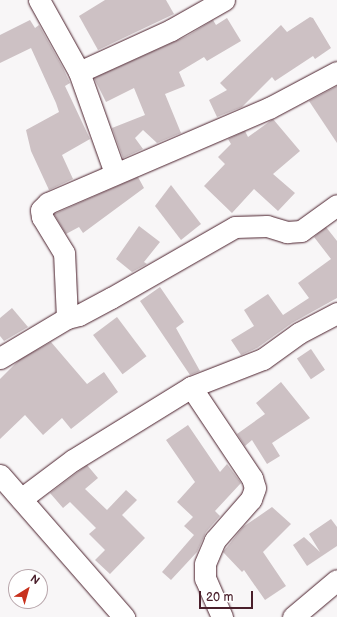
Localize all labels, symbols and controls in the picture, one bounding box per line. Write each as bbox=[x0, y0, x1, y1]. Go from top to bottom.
north arrow bbox=[8, 569, 48, 609]
text: N bbox=[28, 572, 42, 587]
scale bar bbox=[201, 583, 255, 609]
text: 20 m bbox=[206, 590, 233, 605]

